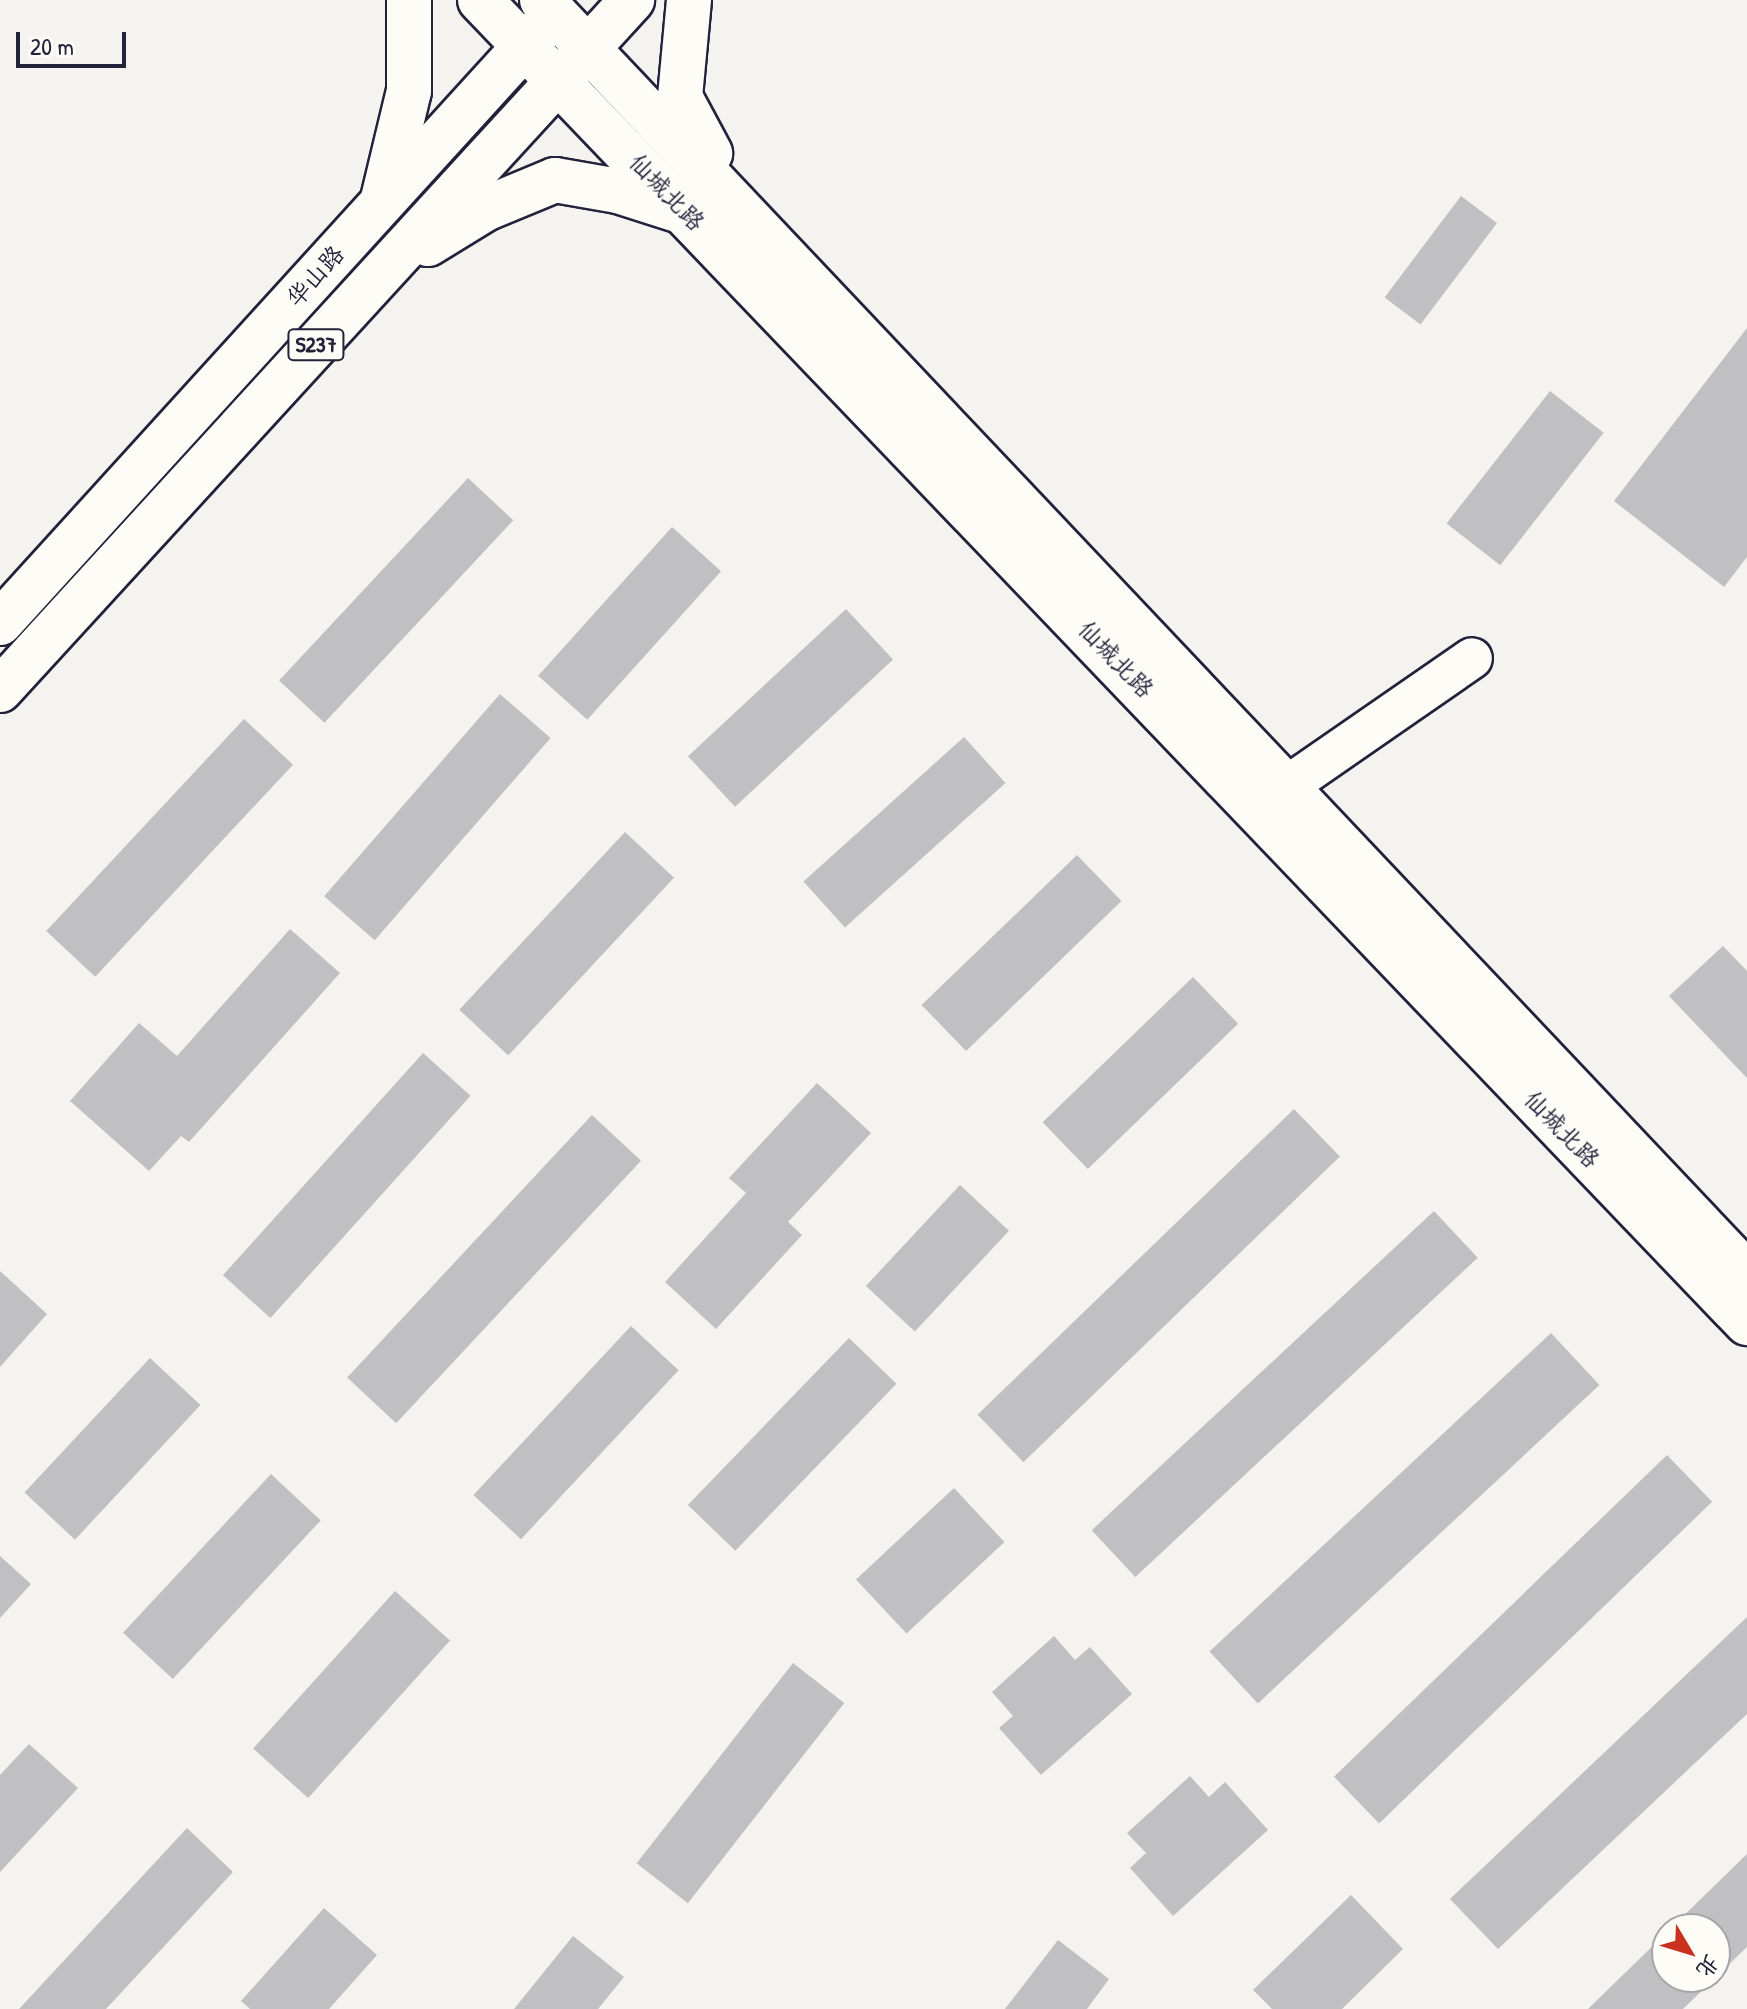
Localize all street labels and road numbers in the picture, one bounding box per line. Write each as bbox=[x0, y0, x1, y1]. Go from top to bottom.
street label: 仙城北路 bbox=[623, 147, 711, 237]
street label: 华山路 bbox=[280, 240, 350, 312]
road number: S237 bbox=[286, 327, 346, 363]
street label: 仙城北路 bbox=[1072, 614, 1160, 704]
street label: 仙城北路 bbox=[1518, 1084, 1606, 1174]

